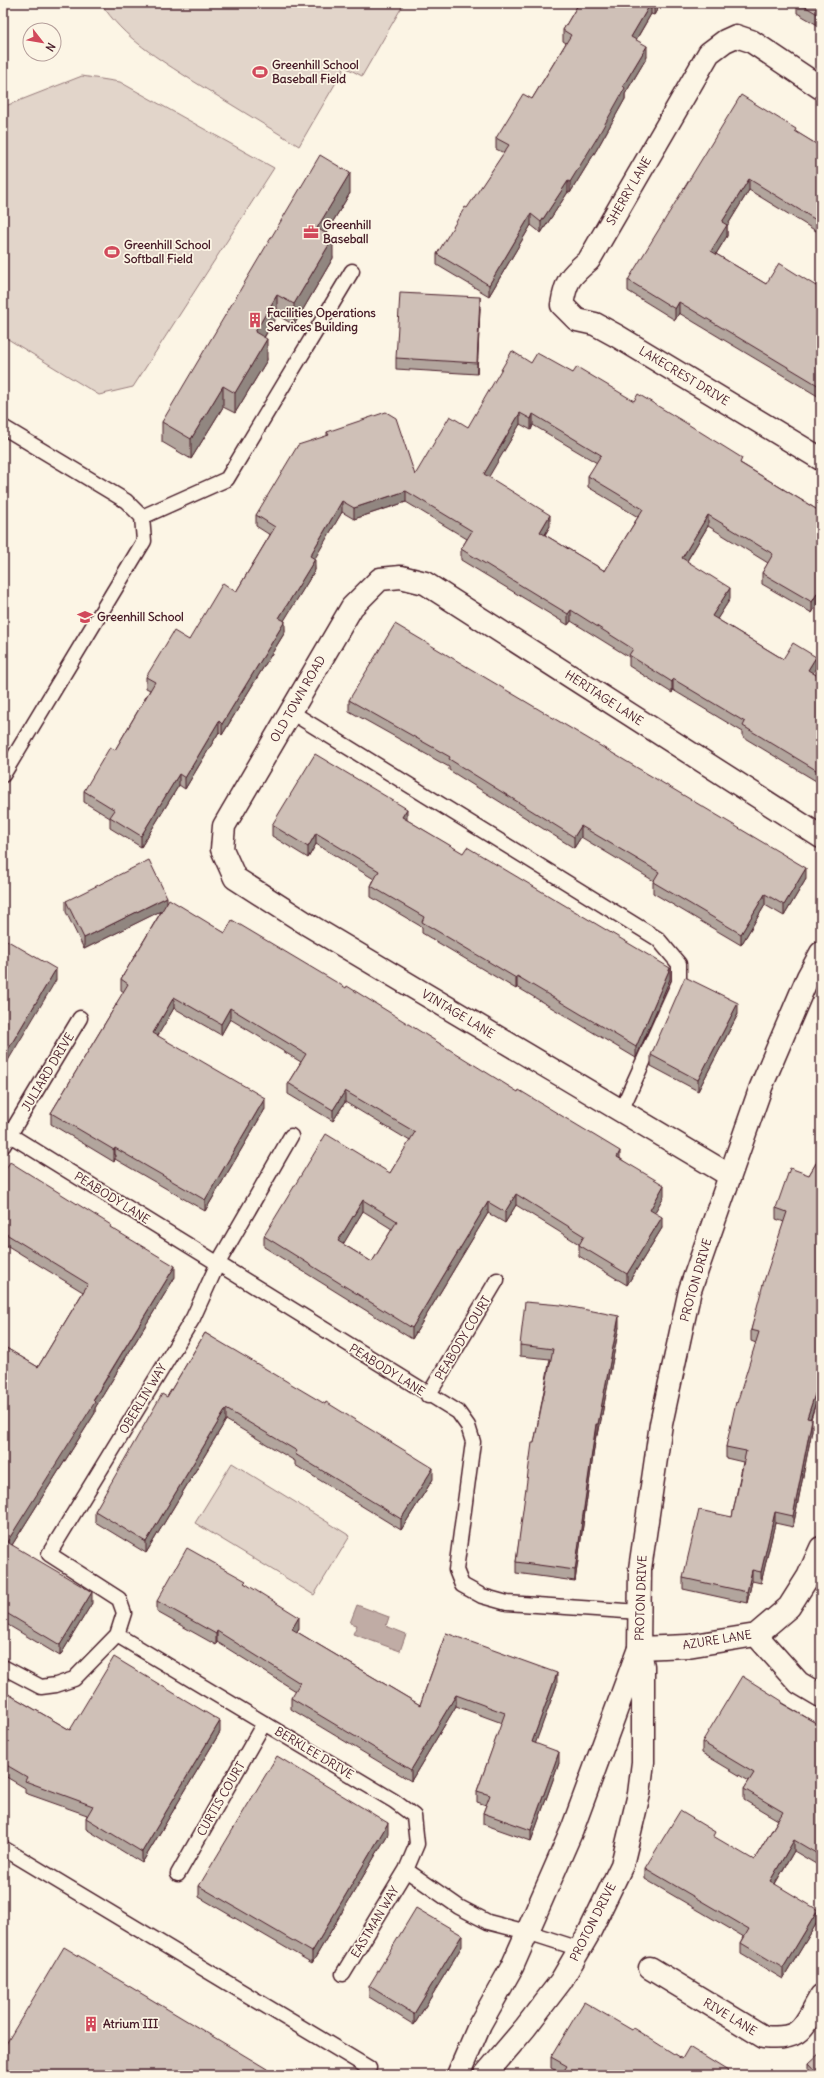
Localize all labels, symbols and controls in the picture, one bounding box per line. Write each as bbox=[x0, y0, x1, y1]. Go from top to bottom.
north arrow bbox=[22, 22, 62, 62]
text: N bbox=[43, 40, 59, 54]
place label: Greenhill School Baseball Field bbox=[272, 57, 359, 86]
sports icon: Greenhill School Baseball Field bbox=[251, 63, 269, 81]
street label: SHERRY LANE bbox=[603, 154, 654, 228]
place label: Greenhill Baseball bbox=[323, 217, 371, 246]
office icon: Greenhill Baseball bbox=[302, 223, 320, 241]
place label: Greenhill School Softball Field bbox=[124, 237, 211, 266]
sports icon: Greenhill School Softball Field bbox=[103, 243, 121, 261]
place label: Facilities Operations Services Building bbox=[267, 305, 376, 335]
building icon: Facilities Operations Services Building bbox=[246, 311, 264, 329]
street label: LAKECREST DRIVE bbox=[636, 343, 732, 408]
school or university icon: Greenhill School bbox=[76, 608, 94, 626]
place label: Greenhill School bbox=[97, 609, 184, 624]
street label: OLD TOWN ROAD bbox=[267, 653, 328, 745]
street label: HERITAGE LANE bbox=[562, 667, 646, 728]
street label: VINTAGE LANE bbox=[419, 986, 498, 1041]
street label: JULIARD DRIVE bbox=[18, 1030, 77, 1114]
street label: PEABODY LANE bbox=[72, 1168, 153, 1227]
street label: PROTON DRIVE bbox=[676, 1236, 715, 1323]
street label: PEABODY COURT bbox=[431, 1293, 494, 1383]
street label: PEABODY LANE bbox=[347, 1340, 428, 1399]
street label: OBERLIN WAY bbox=[116, 1361, 170, 1437]
street label: PROTON DRIVE bbox=[632, 1555, 649, 1641]
street label: AZURE LANE bbox=[681, 1627, 753, 1652]
street label: BERKLEE DRIVE bbox=[272, 1723, 356, 1782]
street label: CURTIS COURT bbox=[193, 1759, 248, 1839]
street label: PROTON DRIVE bbox=[566, 1880, 619, 1963]
street label: EASTMAN WAY bbox=[347, 1883, 402, 1960]
street label: RIVE LANE bbox=[701, 1995, 760, 2038]
building icon: Atrium III bbox=[82, 2015, 100, 2033]
place label: Atrium III bbox=[103, 2016, 159, 2031]

